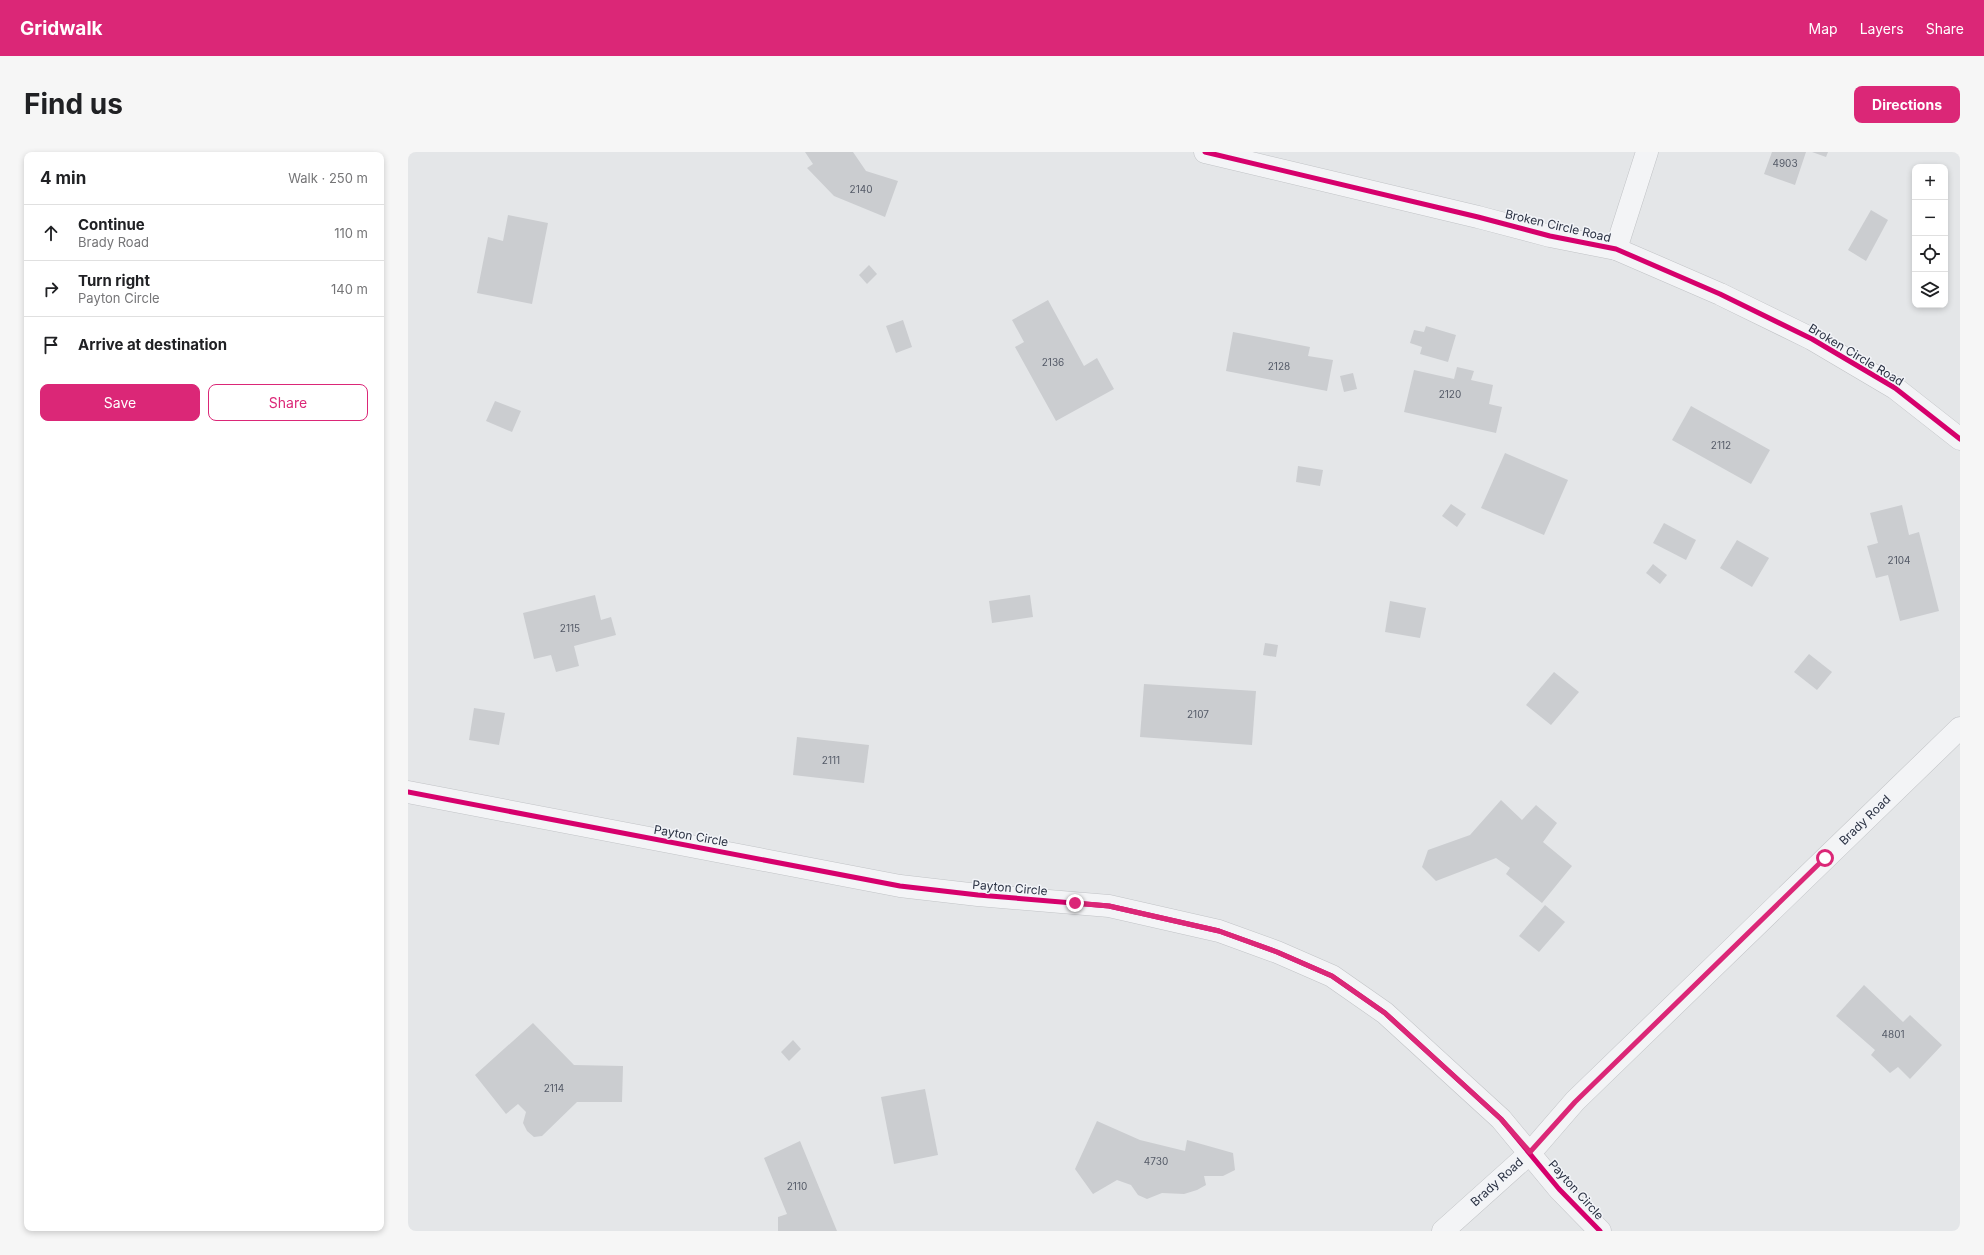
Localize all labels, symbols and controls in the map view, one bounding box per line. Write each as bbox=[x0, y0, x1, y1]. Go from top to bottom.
text: Gridwalk bbox=[20, 17, 103, 40]
text: Map bbox=[1809, 20, 1838, 37]
text: Layers bbox=[1860, 20, 1904, 37]
text: Share bbox=[1926, 20, 1964, 37]
button: Directions bbox=[1854, 86, 1960, 123]
text: Find us bbox=[24, 87, 123, 121]
house number: 4903 bbox=[1772, 157, 1798, 169]
map controls bbox=[1912, 164, 1948, 308]
button: + bbox=[1912, 164, 1948, 200]
text: 4 min bbox=[40, 168, 86, 188]
text: Walk · 250 m bbox=[288, 170, 368, 186]
house number: 2140 bbox=[850, 183, 872, 195]
button: − bbox=[1912, 200, 1948, 236]
street label: Broken Circle Road bbox=[1504, 206, 1613, 245]
text: Continue bbox=[78, 215, 145, 234]
icon: ahead bbox=[40, 222, 62, 244]
text: 110 m bbox=[334, 225, 368, 241]
text: Brady Road bbox=[78, 234, 149, 250]
button: locate bbox=[1912, 236, 1948, 272]
text: Turn right bbox=[78, 271, 150, 290]
button: layers bbox=[1912, 272, 1948, 308]
icon: right bbox=[40, 278, 62, 300]
text: 140 m bbox=[331, 281, 368, 297]
text: Payton Circle bbox=[78, 290, 160, 306]
street label: Broken Circle Road bbox=[1806, 320, 1907, 389]
icon: arrive bbox=[40, 334, 62, 356]
text: Arrive at destination bbox=[78, 335, 227, 354]
house number: 2136 bbox=[1042, 356, 1064, 368]
house number: 2128 bbox=[1268, 360, 1290, 372]
button: Save bbox=[40, 384, 200, 421]
button: Share bbox=[208, 384, 368, 421]
house number: 2120 bbox=[1439, 388, 1461, 400]
house number: 2112 bbox=[1711, 439, 1731, 451]
house number: 2104 bbox=[1888, 554, 1910, 566]
house number: 2115 bbox=[560, 622, 580, 634]
house number: 2107 bbox=[1187, 708, 1209, 720]
house number: 2111 bbox=[822, 754, 840, 766]
street label: Brady Road bbox=[1836, 791, 1893, 848]
street label: Payton Circle bbox=[653, 822, 730, 849]
route start bbox=[1816, 849, 1834, 867]
street label: Payton Circle bbox=[972, 877, 1048, 898]
route end bbox=[1066, 894, 1084, 912]
house number: 4801 bbox=[1881, 1028, 1905, 1040]
house number: 2114 bbox=[544, 1082, 564, 1094]
street label: Brady Road bbox=[1467, 1154, 1526, 1209]
house number: 4730 bbox=[1144, 1155, 1168, 1167]
street label: Payton Circle bbox=[1546, 1157, 1607, 1223]
house number: 2110 bbox=[787, 1180, 807, 1192]

